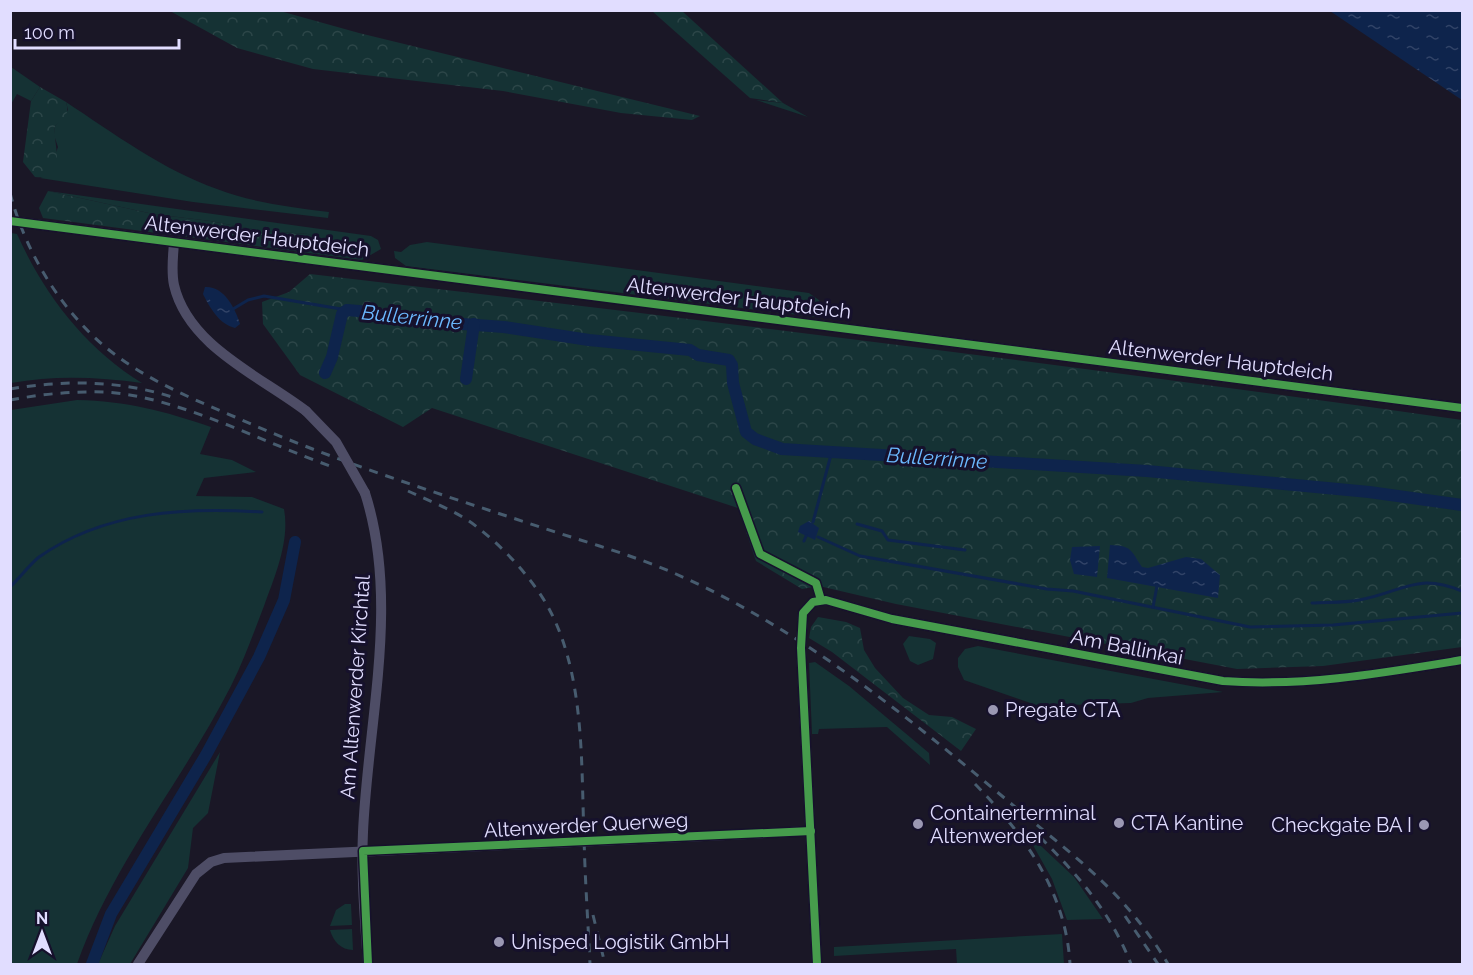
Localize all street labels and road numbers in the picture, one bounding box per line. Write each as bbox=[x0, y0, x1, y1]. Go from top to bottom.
street label: Altenwerder Hauptdeich bbox=[143, 210, 371, 262]
street label: Altenwerder Hauptdeich bbox=[625, 272, 853, 324]
street label: Altenwerder Hauptdeich bbox=[1107, 334, 1335, 386]
street label: Am Altenwerder Kirchtal bbox=[335, 574, 375, 800]
street label: Am Ballinkai bbox=[1069, 624, 1185, 670]
street label: Altenwerder Querweg bbox=[483, 808, 689, 842]

